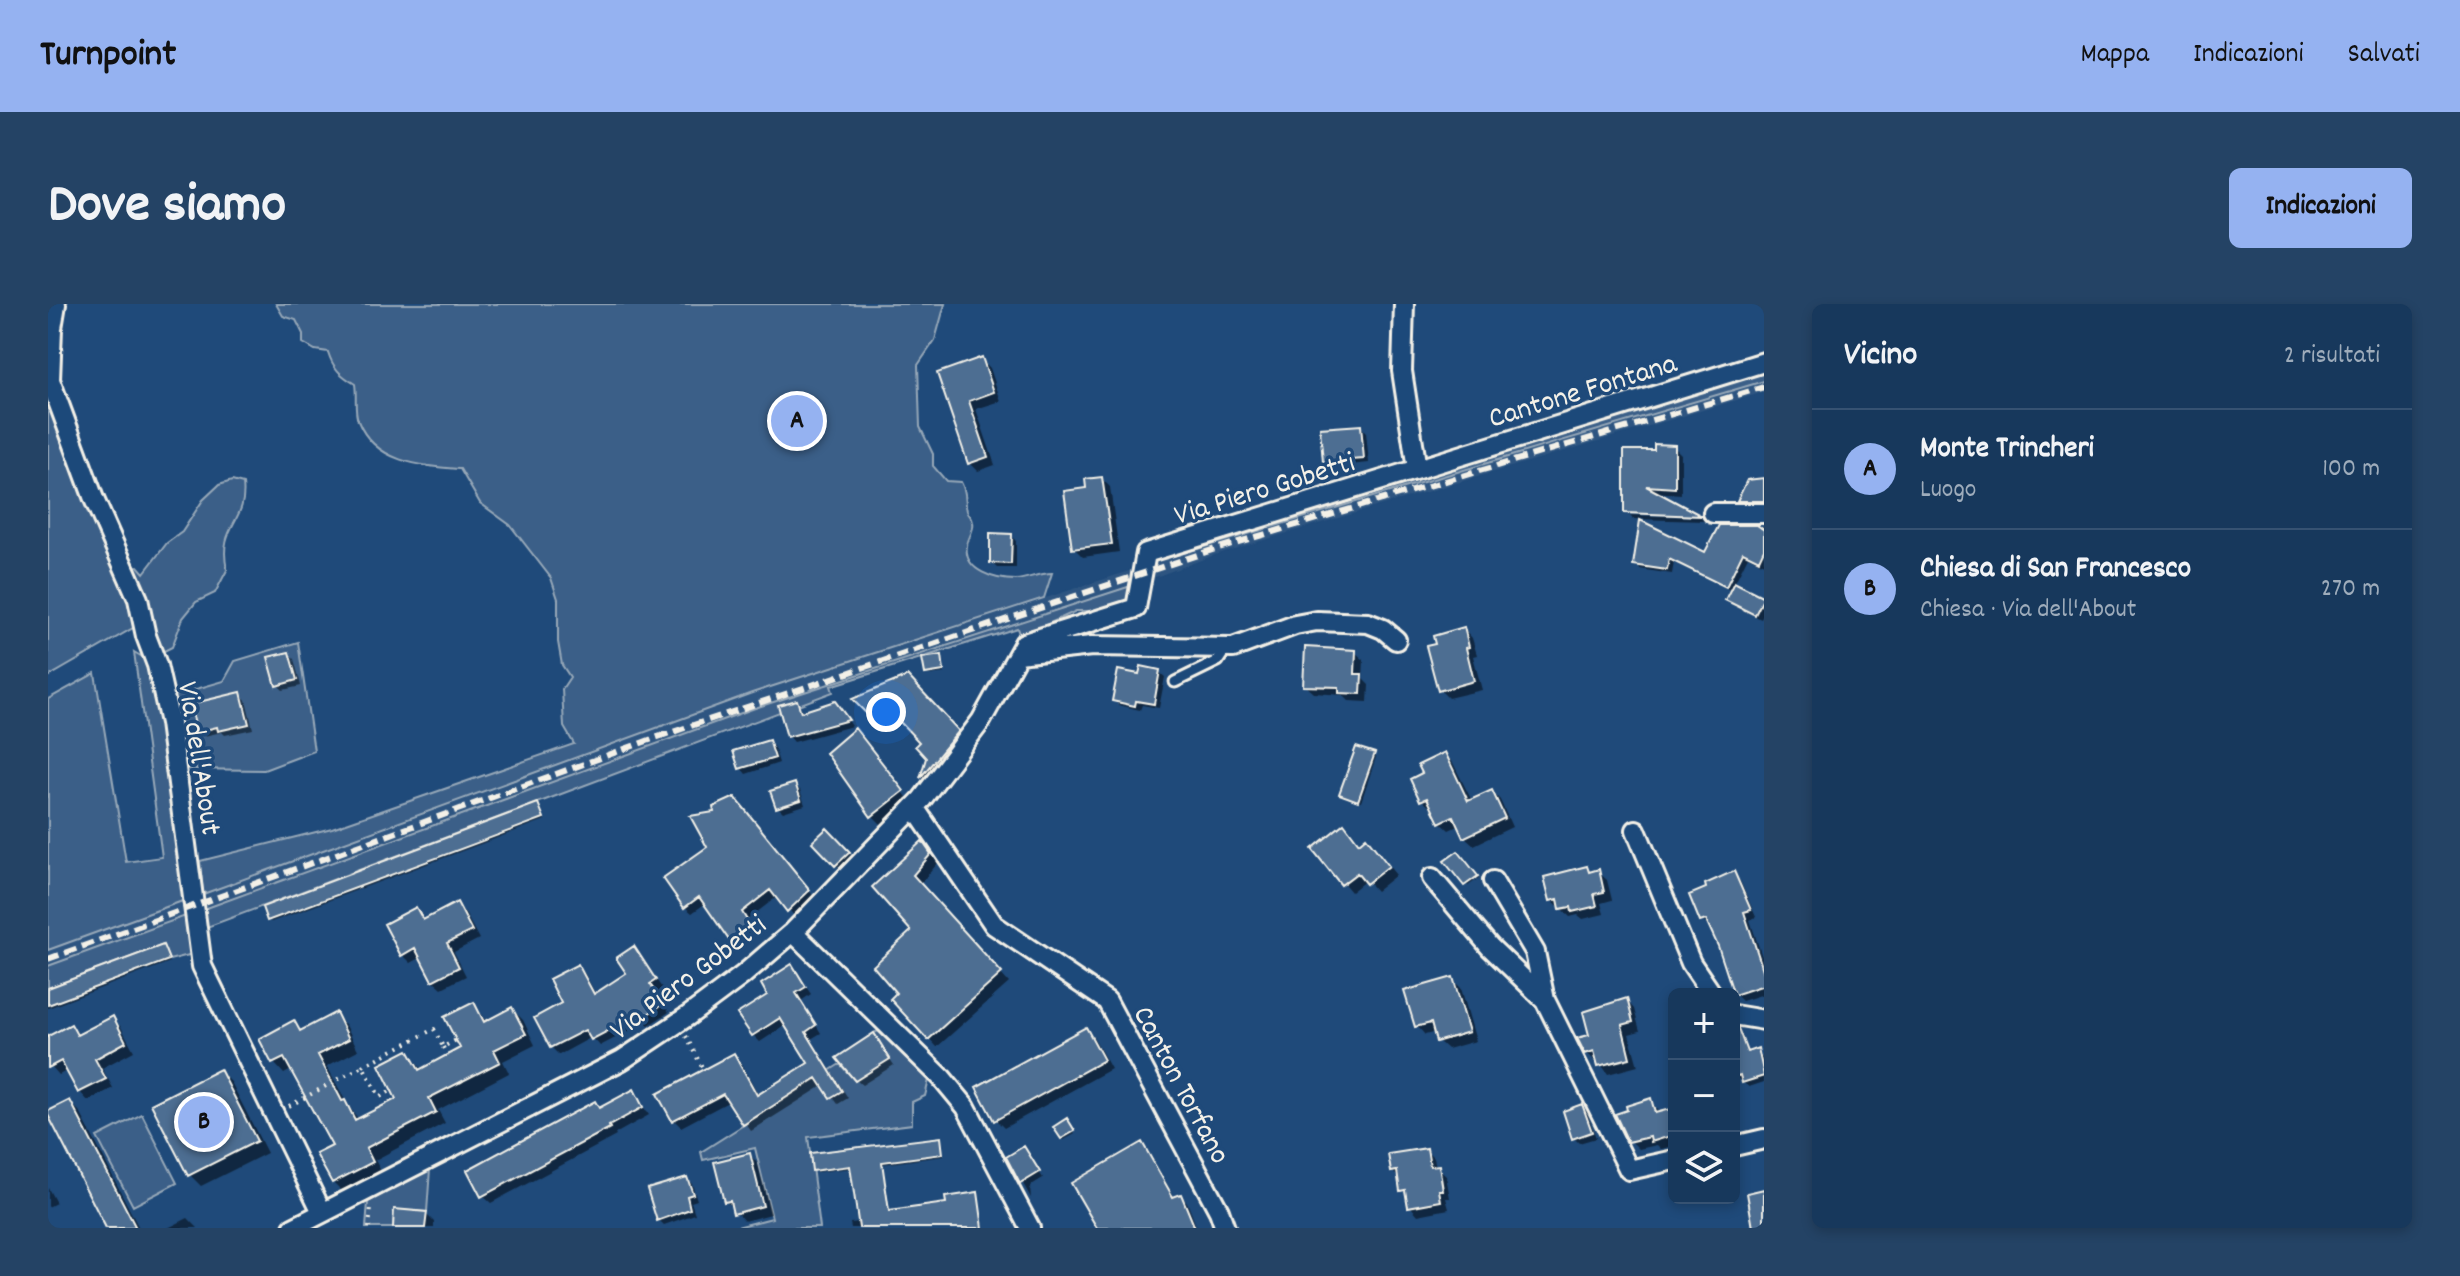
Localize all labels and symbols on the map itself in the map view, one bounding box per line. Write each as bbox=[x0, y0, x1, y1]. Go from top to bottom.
street label: Cantone Fontana bbox=[1484, 344, 1684, 442]
pin: A bbox=[771, 391, 823, 451]
street label: Via Piero Gobetti bbox=[1170, 443, 1361, 539]
street label: Via dell'About bbox=[163, 679, 230, 839]
your location bbox=[866, 692, 906, 732]
street label: Via Piero Gobetti bbox=[602, 906, 777, 1053]
street label: Canton Torfano bbox=[1119, 999, 1239, 1173]
pin: B bbox=[178, 1092, 230, 1152]

